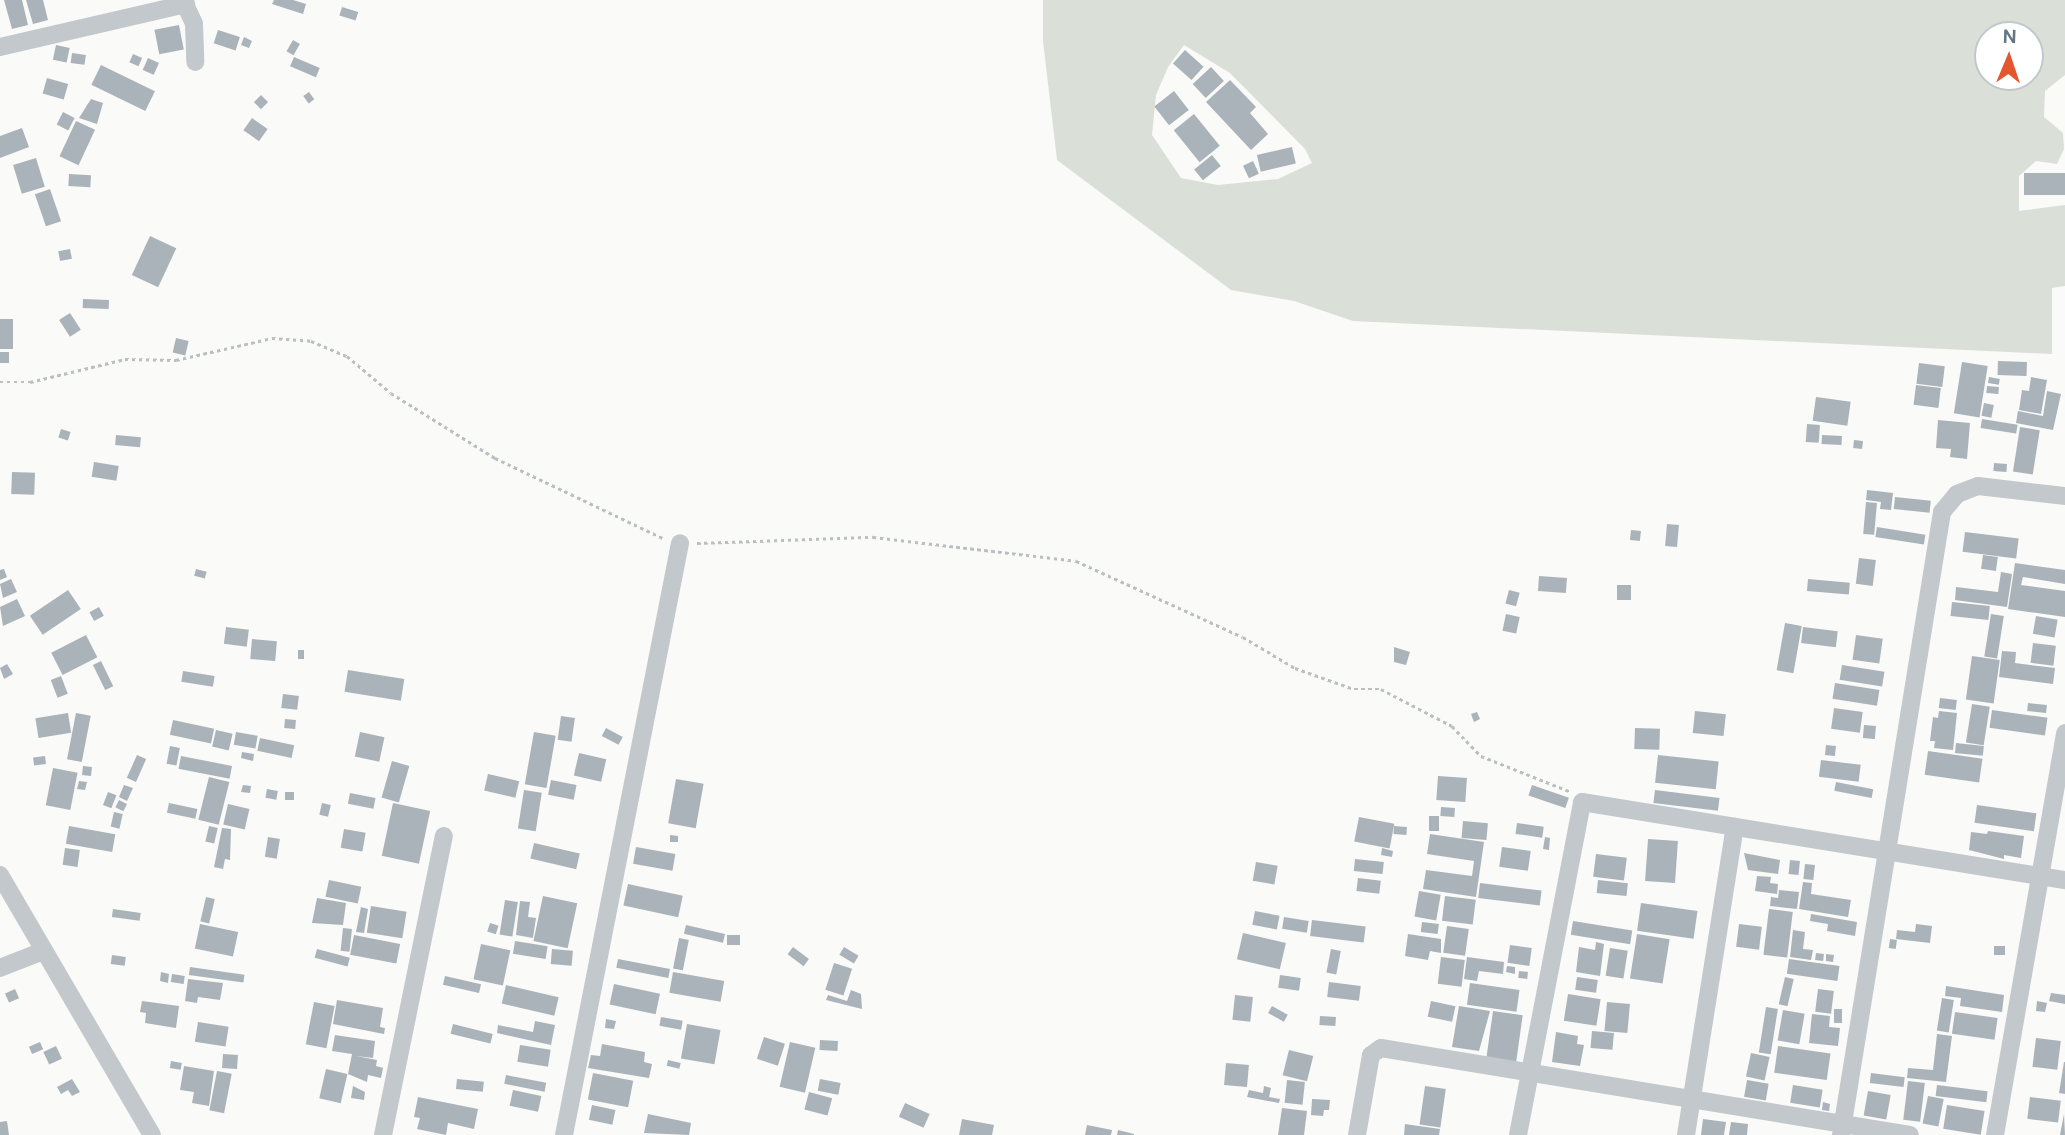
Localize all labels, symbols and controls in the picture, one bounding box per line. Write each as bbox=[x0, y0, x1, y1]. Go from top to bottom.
north arrow bbox=[1974, 21, 2044, 91]
text: N bbox=[2002, 24, 2017, 49]

